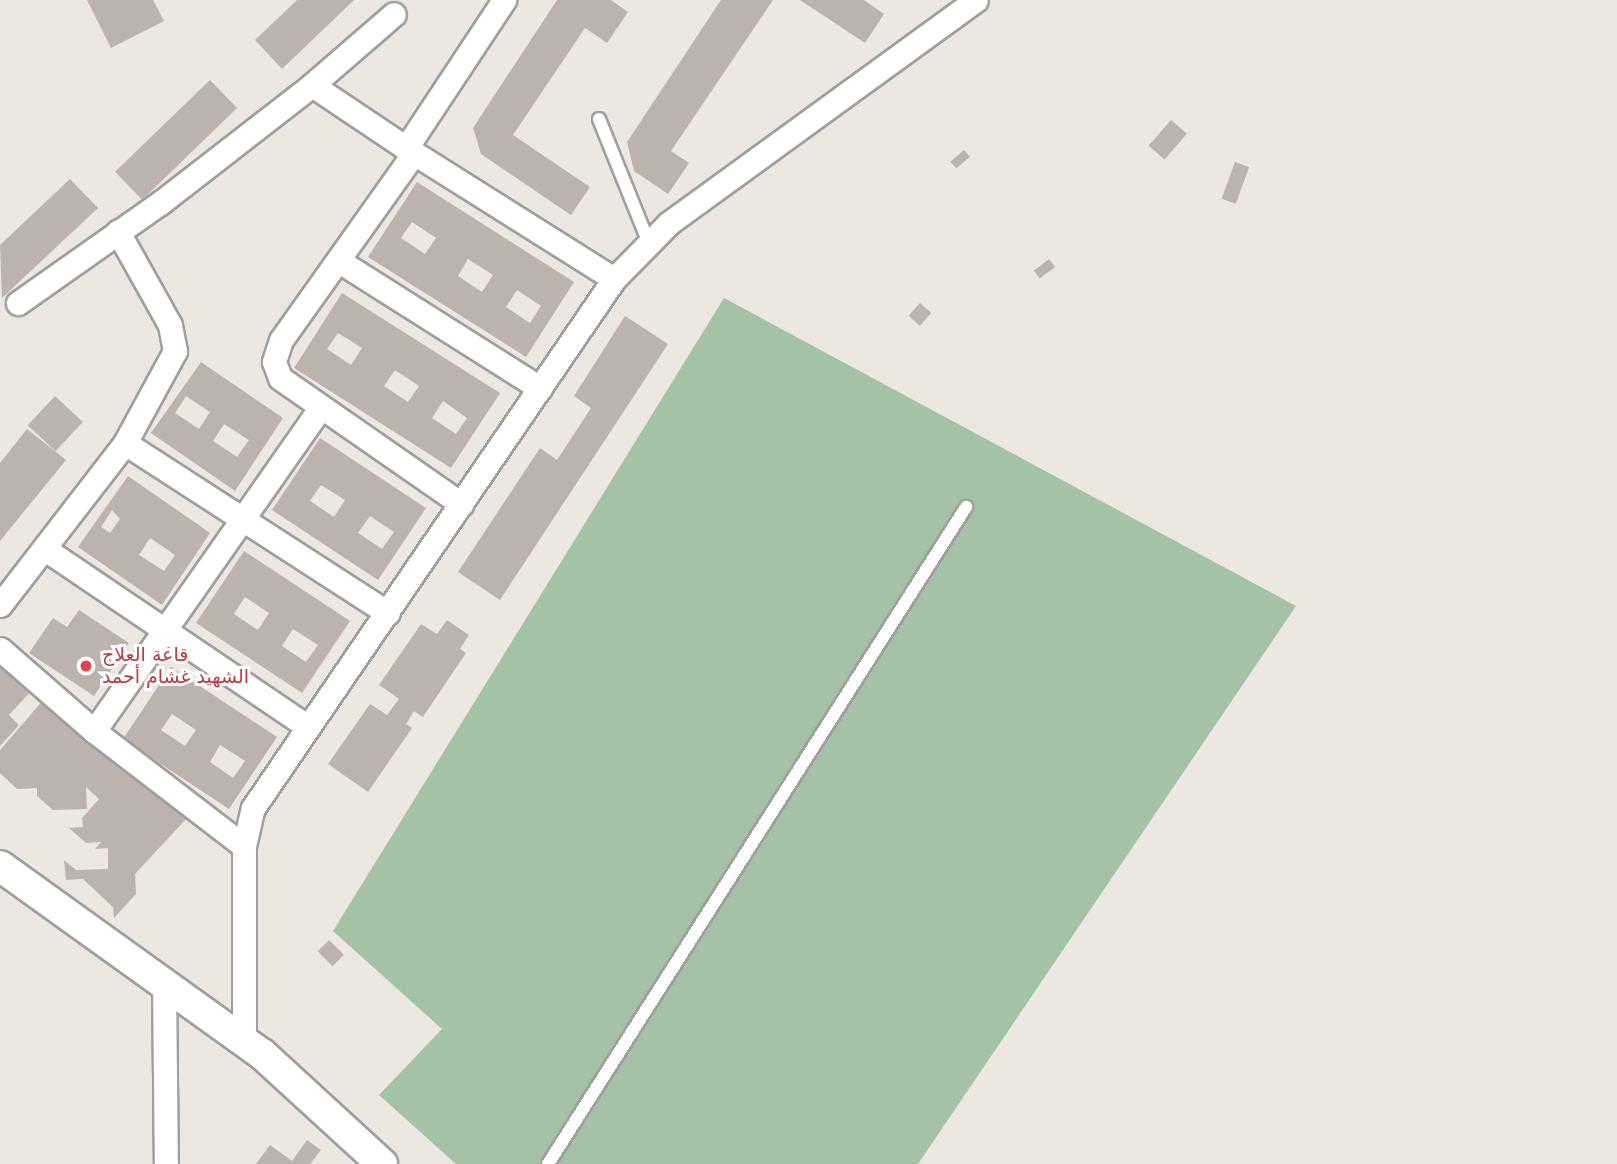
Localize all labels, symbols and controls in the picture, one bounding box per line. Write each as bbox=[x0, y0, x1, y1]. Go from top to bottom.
place label: قاعة العلاج الشهيد غشام أحمد bbox=[102, 644, 249, 688]
marker: قاعة العلاج الشهيد غشام أحمد bbox=[76, 656, 96, 676]

